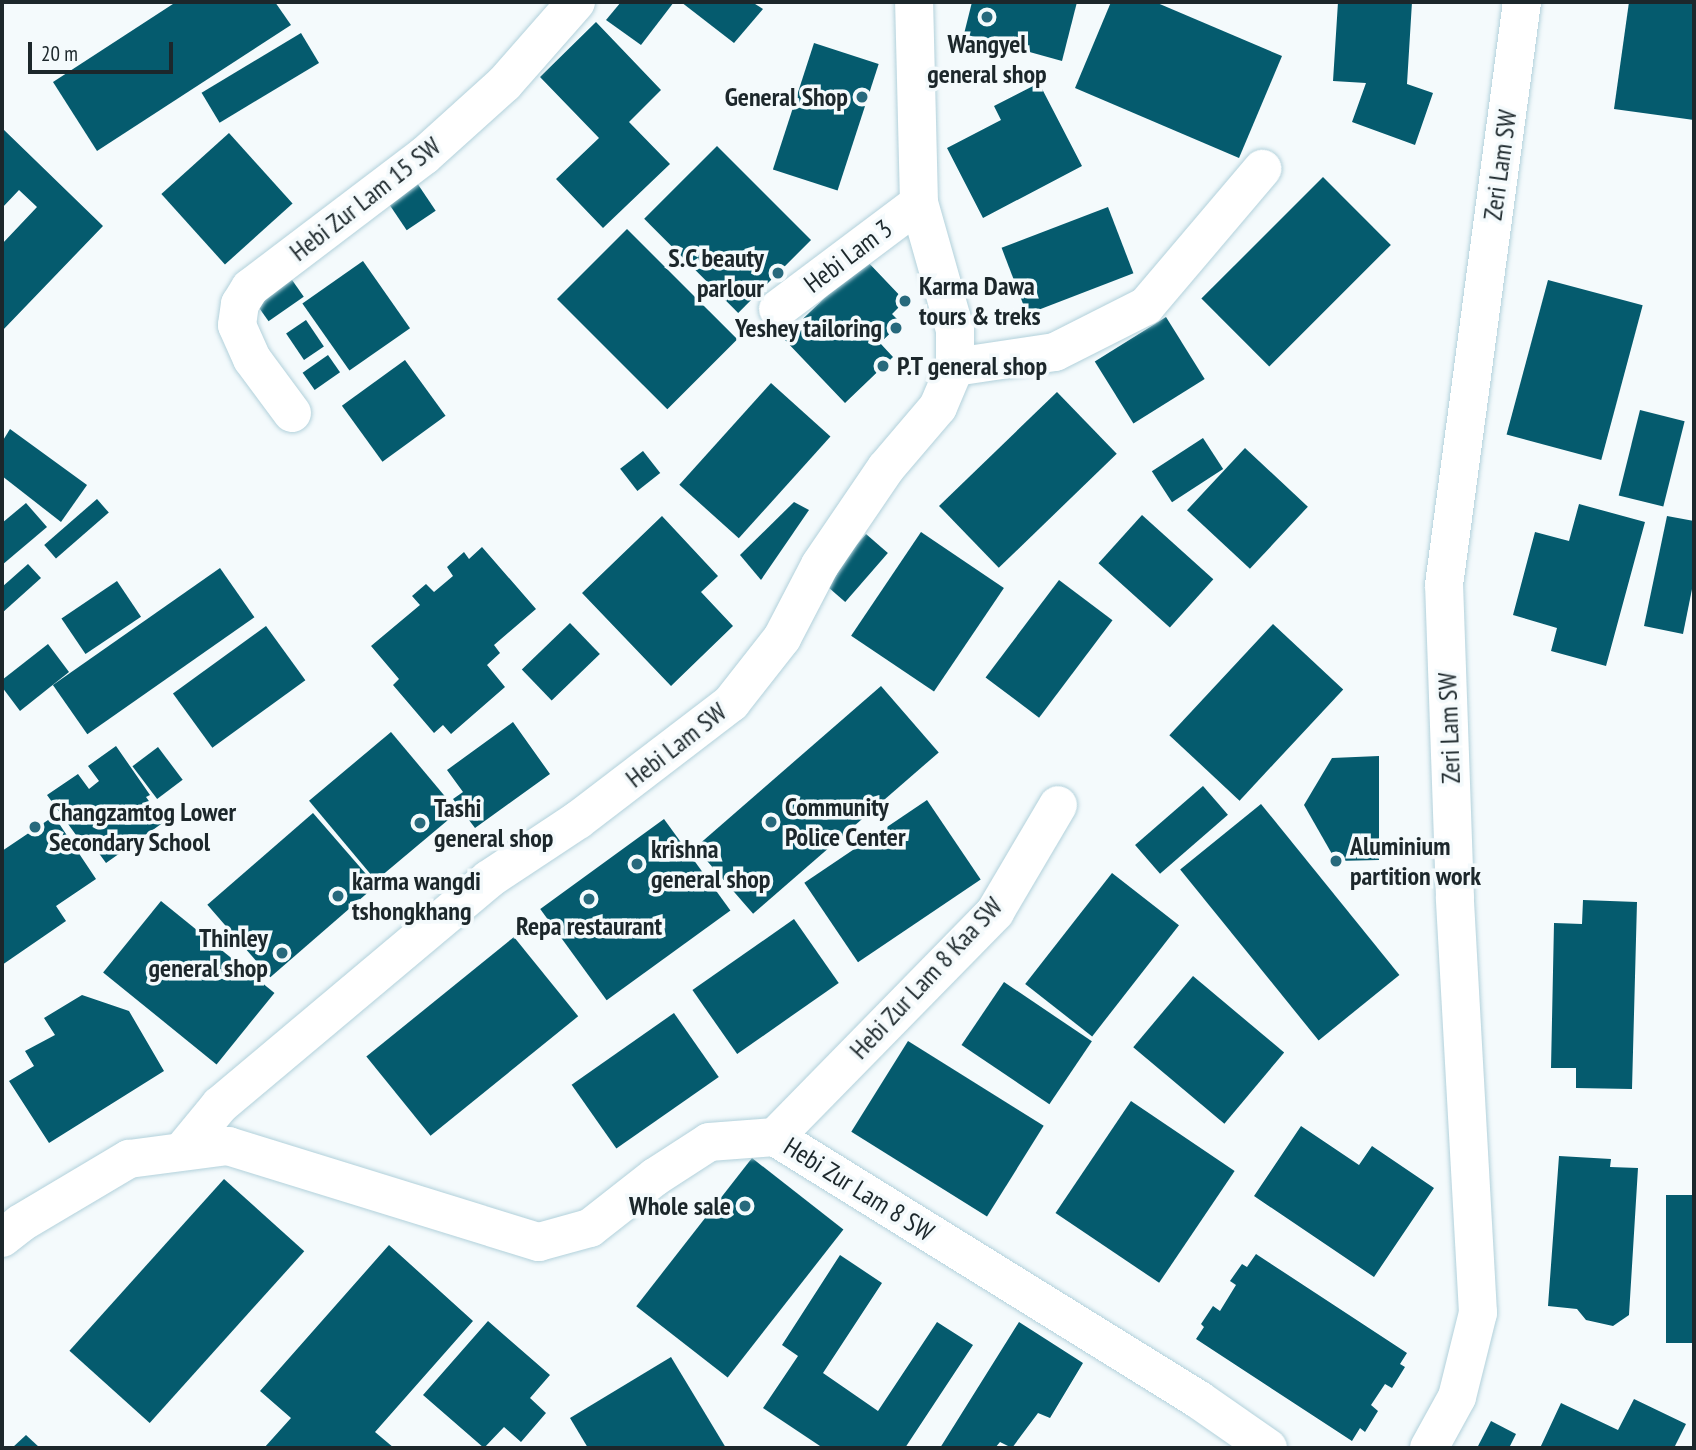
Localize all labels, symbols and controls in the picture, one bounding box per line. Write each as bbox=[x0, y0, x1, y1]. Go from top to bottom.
marker: Wangyel general shop bbox=[979, 9, 995, 25]
scale bar bbox=[32, 28, 177, 72]
place label: Wangyel general shop bbox=[927, 28, 1047, 90]
text: 20 m bbox=[41, 40, 78, 67]
place label: General Shop bbox=[725, 81, 848, 113]
marker: General Shop bbox=[854, 89, 870, 105]
street label: Zeri Lam SW bbox=[1477, 108, 1523, 222]
street label: Hebi Zur Lam 15 SW bbox=[283, 130, 447, 268]
street label: Hebi Lam 3 bbox=[798, 213, 898, 299]
place label: S.C beauty parlour bbox=[667, 242, 764, 304]
marker: S.C beauty parlour bbox=[770, 265, 786, 281]
place label: Karma Dawa tours & treks bbox=[919, 270, 1041, 332]
marker: Karma Dawa tours & treks bbox=[897, 293, 913, 309]
place label: Yeshey tailoring bbox=[734, 312, 882, 344]
marker: Yeshey tailoring bbox=[888, 320, 904, 336]
place label: P.T general shop bbox=[897, 350, 1048, 382]
marker: P.T general shop bbox=[875, 358, 891, 374]
street label: Zeri Lam SW bbox=[1431, 672, 1467, 784]
street label: Hebi Lam SW bbox=[620, 696, 732, 794]
place label: Community Police Center bbox=[785, 791, 906, 852]
place label: Tashi general shop bbox=[434, 792, 553, 854]
place label: Changzamtog Lower Secondary School bbox=[49, 796, 236, 858]
marker: Community Police Center bbox=[763, 814, 779, 830]
marker: Tashi general shop bbox=[412, 815, 428, 831]
marker: Changzamtog Lower Secondary School bbox=[27, 819, 43, 835]
place label: Aluminium partition work bbox=[1350, 830, 1481, 892]
place label: krishna general shop bbox=[651, 833, 770, 894]
marker: Aluminium partition work bbox=[1328, 853, 1344, 869]
marker: krishna general shop bbox=[629, 856, 645, 872]
place label: karma wangdi tshongkhang bbox=[352, 865, 481, 926]
marker: karma wangdi tshongkhang bbox=[330, 888, 346, 904]
marker: Repa restaurant bbox=[581, 891, 597, 907]
street label: Hebi Zur Lam 8 Kaa SW bbox=[843, 891, 1009, 1065]
place label: Repa restaurant bbox=[516, 910, 662, 942]
place label: Thinley general shop bbox=[149, 922, 268, 984]
marker: Thinley general shop bbox=[274, 945, 290, 961]
street label: Hebi Zur Lam 8 SW bbox=[778, 1130, 940, 1248]
place label: Whole sale bbox=[629, 1190, 731, 1222]
marker: Whole sale bbox=[737, 1198, 753, 1214]

